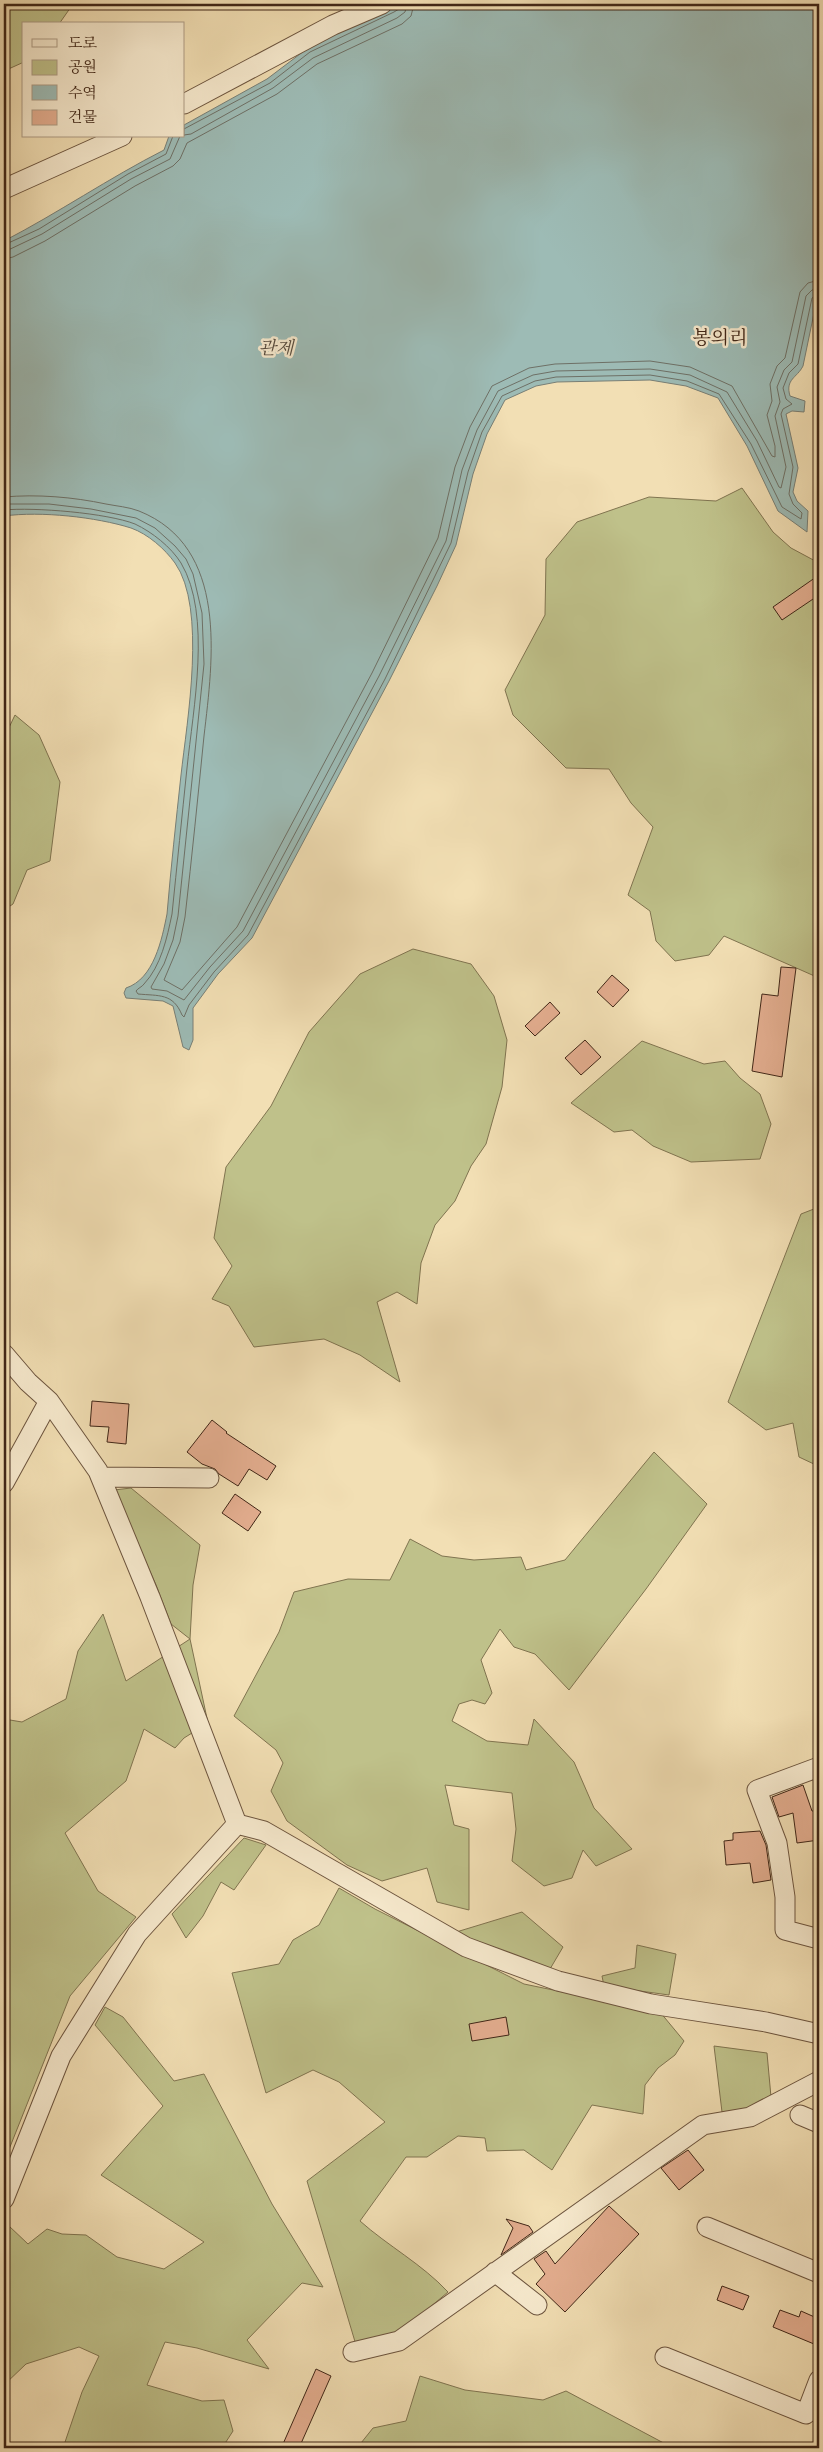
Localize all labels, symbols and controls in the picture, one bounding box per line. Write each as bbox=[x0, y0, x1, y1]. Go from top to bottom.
legend bbox=[22, 22, 185, 138]
text: 도로 bbox=[68, 34, 97, 53]
text: 공원 bbox=[68, 58, 97, 77]
text: 수역 bbox=[68, 84, 97, 103]
text: 건물 bbox=[68, 108, 97, 127]
district label: 봉의리 bbox=[692, 326, 748, 350]
water label: 관제 bbox=[259, 337, 296, 360]

